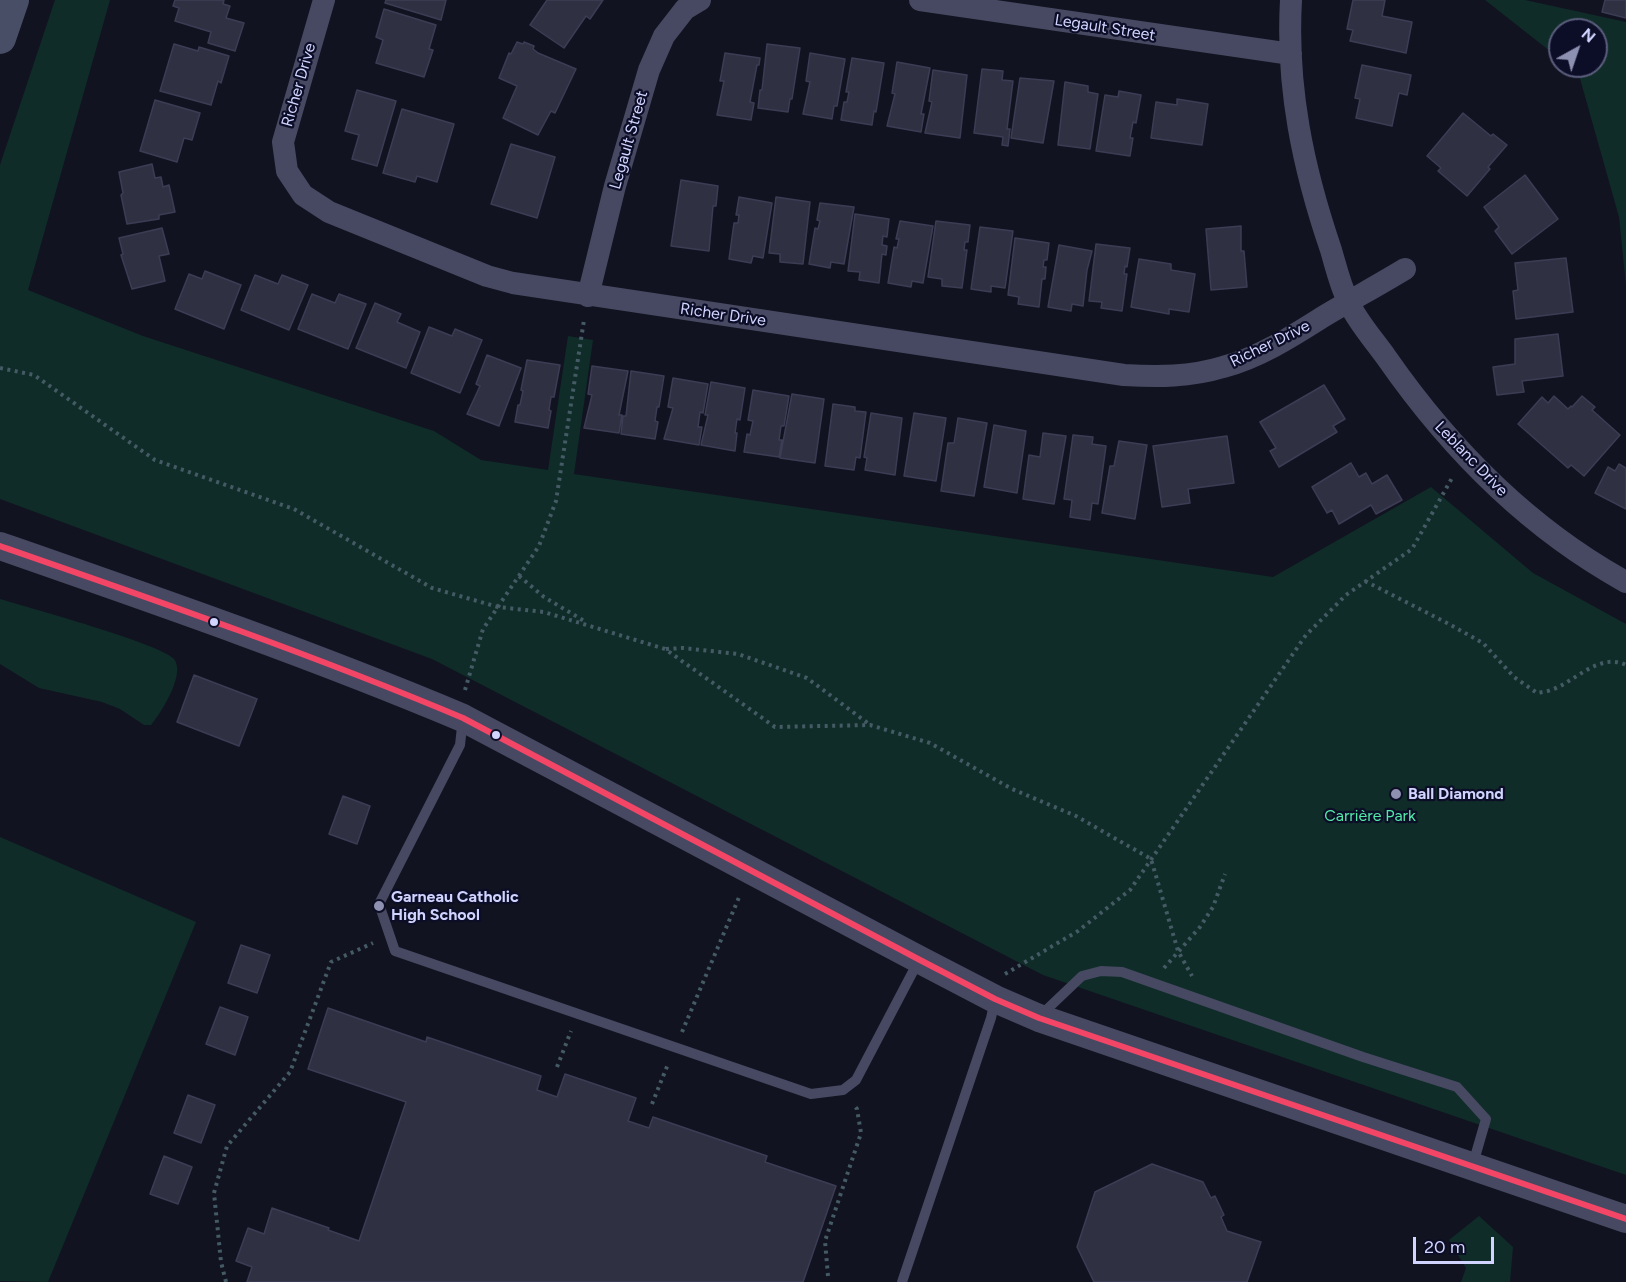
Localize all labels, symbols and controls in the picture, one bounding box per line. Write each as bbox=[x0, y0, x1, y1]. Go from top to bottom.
street label: Legault Street bbox=[1053, 11, 1157, 45]
north arrow bbox=[1548, 18, 1608, 78]
text: N bbox=[1578, 24, 1599, 47]
street label: Richer Drive bbox=[278, 41, 320, 129]
street label: Legault Street bbox=[606, 88, 652, 192]
street label: Richer Drive bbox=[679, 299, 767, 331]
street label: Richer Drive bbox=[1227, 316, 1313, 372]
street label: Leblanc Drive bbox=[1431, 418, 1511, 500]
unlabelled marker bbox=[208, 616, 220, 628]
unlabelled marker bbox=[490, 729, 502, 741]
place label: Ball Diamond bbox=[1408, 784, 1504, 804]
marker: Ball Diamond bbox=[1389, 787, 1403, 801]
park label: Carrière Park bbox=[1324, 806, 1416, 826]
place label: Garneau Catholic High School bbox=[391, 887, 519, 925]
marker: Garneau Catholic High School bbox=[372, 899, 386, 913]
scale bar bbox=[1416, 1225, 1497, 1263]
text: 20 m bbox=[1424, 1236, 1465, 1258]

